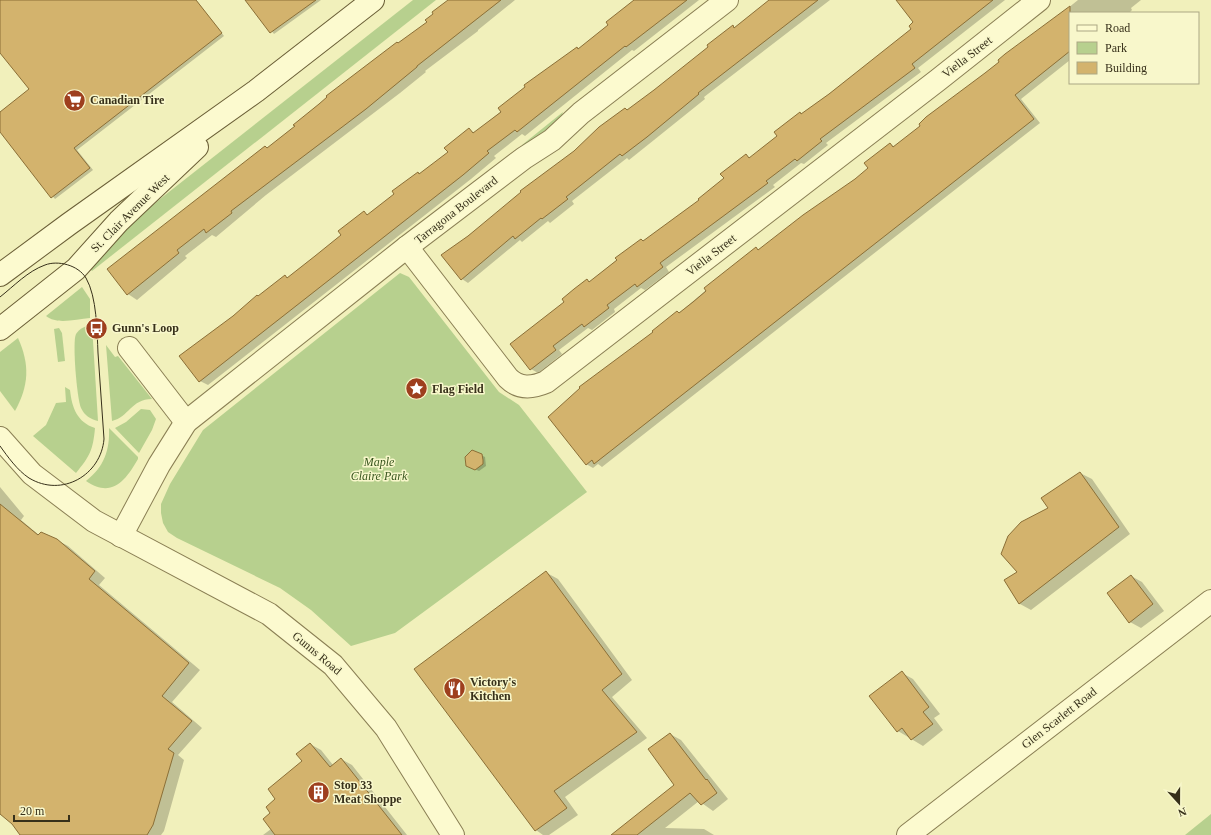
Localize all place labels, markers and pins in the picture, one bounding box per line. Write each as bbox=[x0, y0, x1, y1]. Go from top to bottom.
supermarket icon: Canadian Tire bbox=[62, 87, 88, 113]
place label: Canadian Tire bbox=[90, 93, 165, 107]
bus stop icon: Gunn's Loop bbox=[84, 315, 110, 341]
place label: Gunn's Loop bbox=[112, 321, 179, 335]
place icon: Flag Field bbox=[403, 376, 429, 402]
place label: Flag Field bbox=[432, 382, 484, 396]
place label: Victory's Kitchen bbox=[470, 675, 517, 703]
restaurant icon: Victory's Kitchen bbox=[442, 676, 468, 702]
place label: Stop 33 Meat Shoppe bbox=[334, 778, 402, 806]
building icon: Stop 33 Meat Shoppe bbox=[306, 779, 332, 805]

